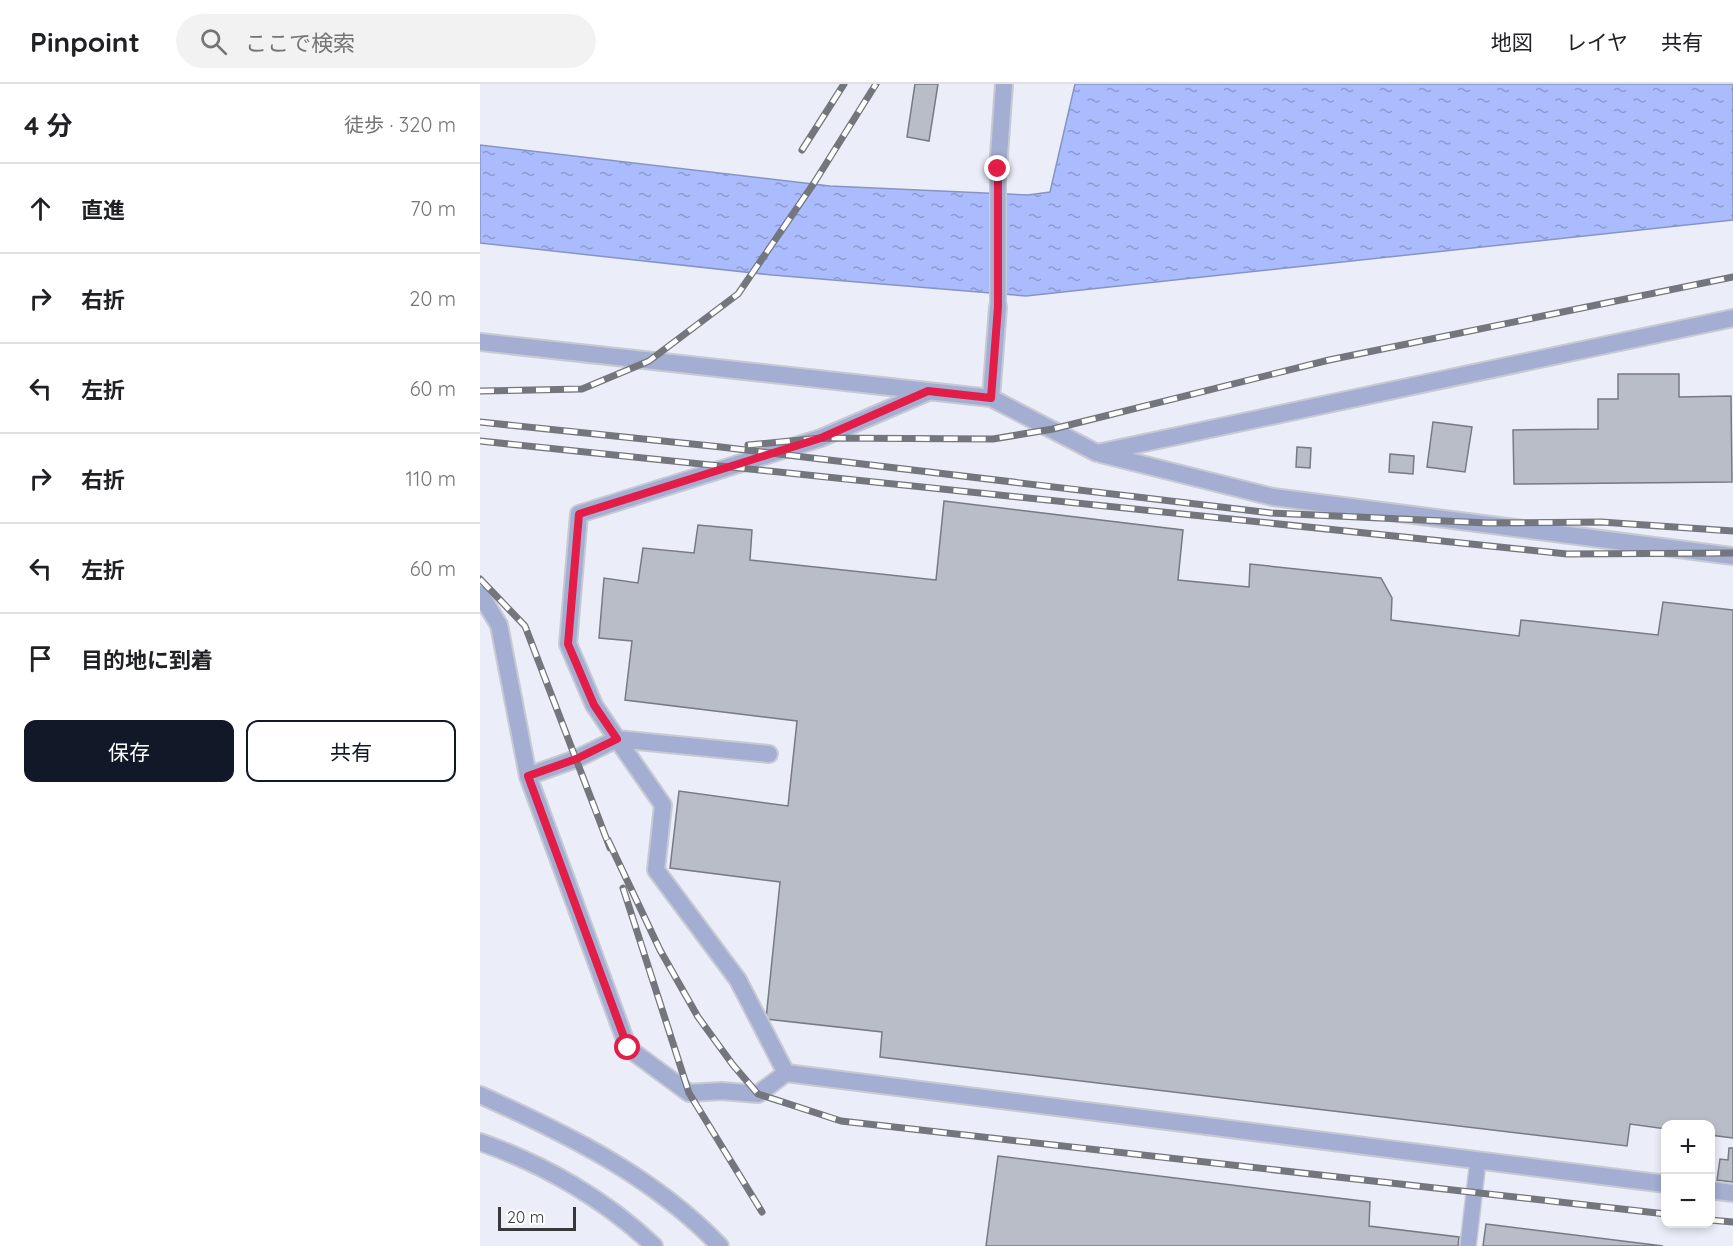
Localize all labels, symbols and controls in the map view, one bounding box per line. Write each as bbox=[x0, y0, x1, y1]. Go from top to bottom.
search box bbox=[176, 14, 596, 68]
text: Pinpoint bbox=[30, 24, 140, 59]
icon: search bbox=[197, 25, 230, 58]
text: ここで検索 bbox=[245, 29, 355, 57]
text: 地図 bbox=[1491, 29, 1533, 55]
text: レイヤ bbox=[1566, 29, 1628, 55]
text: 共有 bbox=[1661, 29, 1703, 55]
text: 4 分 bbox=[24, 109, 73, 142]
text: 徒歩 · 320 m bbox=[344, 112, 456, 137]
route end bbox=[984, 155, 1010, 181]
icon: ahead bbox=[24, 192, 57, 225]
text: 直進 bbox=[81, 196, 125, 224]
text: 70 m bbox=[410, 196, 456, 221]
icon: right bbox=[24, 282, 57, 315]
text: 右折 bbox=[81, 286, 125, 314]
text: 20 m bbox=[409, 286, 456, 311]
icon: left bbox=[24, 372, 57, 405]
text: 左折 bbox=[81, 376, 125, 404]
text: 60 m bbox=[410, 376, 456, 401]
icon: right bbox=[24, 462, 57, 495]
text: 右折 bbox=[81, 466, 125, 494]
text: 110 m bbox=[406, 466, 456, 491]
icon: left bbox=[24, 552, 57, 585]
text: 左折 bbox=[81, 556, 125, 584]
text: 60 m bbox=[410, 556, 456, 581]
icon: arrive bbox=[24, 642, 57, 675]
text: 目的地に到着 bbox=[81, 646, 213, 674]
button: 保存 bbox=[24, 720, 234, 782]
button: 共有 bbox=[246, 720, 456, 782]
route start bbox=[614, 1034, 640, 1060]
map controls bbox=[1661, 1120, 1715, 1228]
button: + bbox=[1661, 1120, 1715, 1174]
button: − bbox=[1661, 1174, 1715, 1228]
scale bar bbox=[498, 1204, 576, 1232]
text: 20 m bbox=[507, 1207, 544, 1227]

